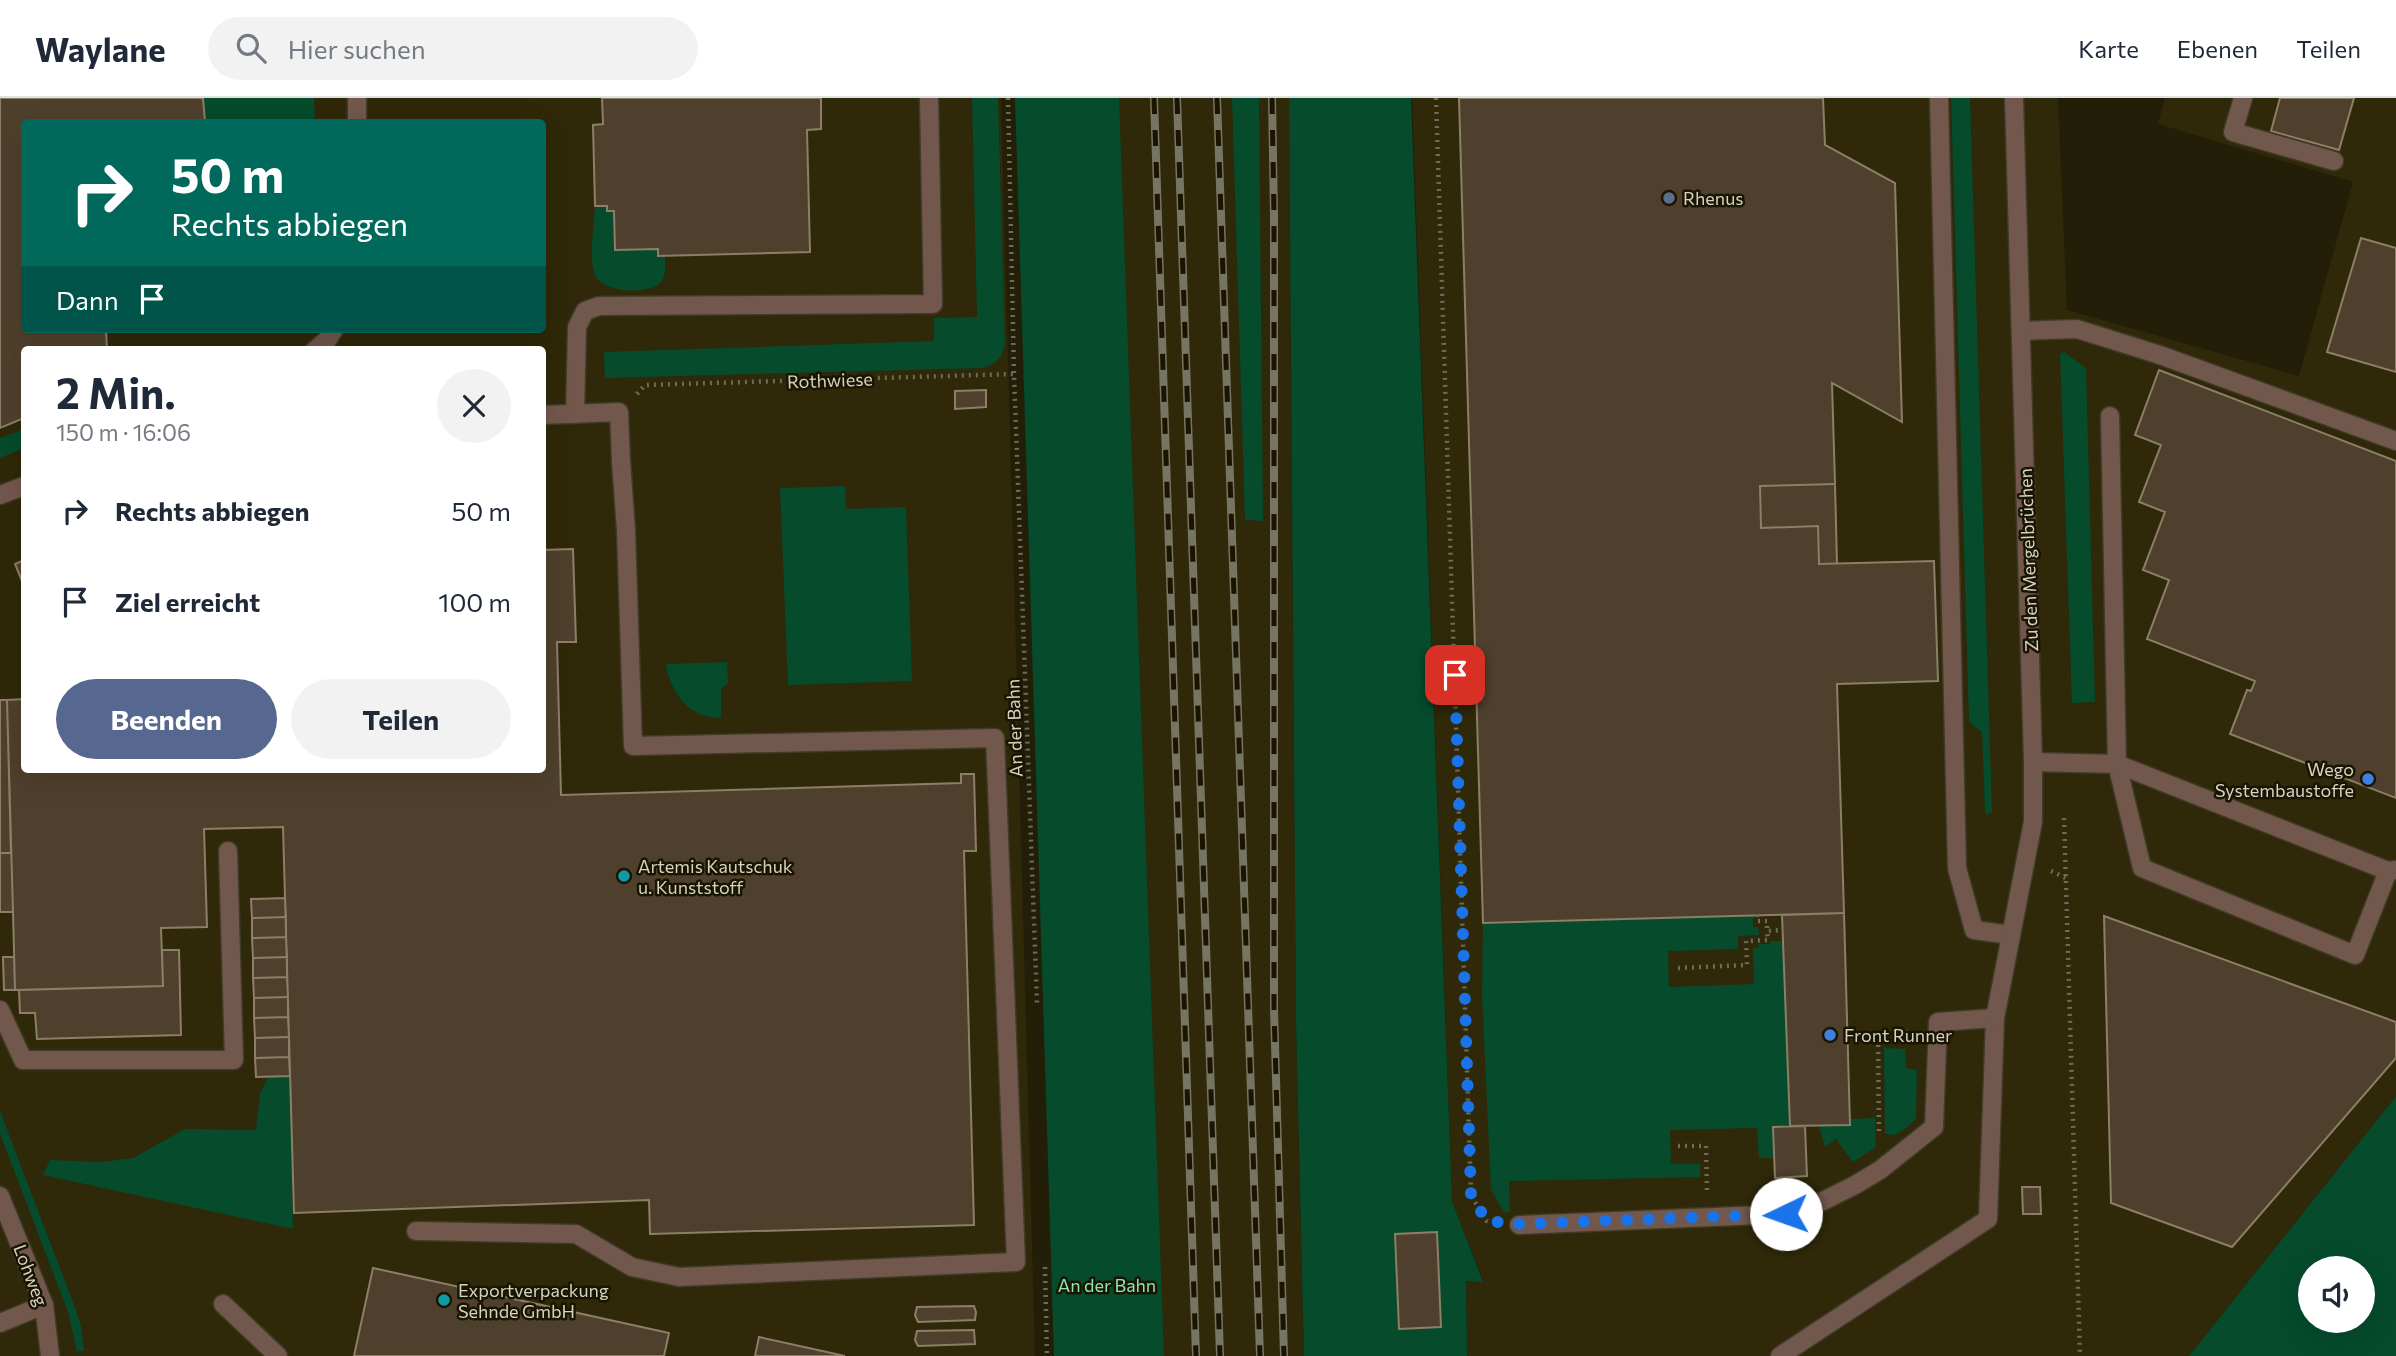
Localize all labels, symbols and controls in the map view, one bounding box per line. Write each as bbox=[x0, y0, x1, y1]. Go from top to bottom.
search box bbox=[208, 17, 698, 80]
text: Waylane bbox=[35, 28, 166, 69]
icon: search bbox=[232, 29, 270, 67]
text: Hier suchen bbox=[288, 33, 426, 64]
text: Karte bbox=[2078, 34, 2139, 63]
text: Ebenen bbox=[2177, 34, 2258, 63]
text: Teilen bbox=[2296, 34, 2361, 63]
text: 50 m bbox=[171, 143, 284, 203]
icon: right bbox=[56, 147, 147, 238]
place label: Rhenus bbox=[1683, 187, 1743, 209]
marker: Rhenus bbox=[1661, 190, 1677, 206]
text: Rechts abbiegen bbox=[171, 203, 408, 243]
icon: arrive bbox=[133, 280, 171, 318]
text: Dann bbox=[56, 284, 119, 315]
text: 2 Min. bbox=[56, 366, 176, 418]
street label: Rothwiese bbox=[787, 368, 873, 392]
button: close bbox=[437, 369, 511, 443]
text: 150 m · 16:06 bbox=[56, 418, 191, 446]
street label: Zu den Mergelbrüchen bbox=[2014, 468, 2042, 652]
icon: right bbox=[56, 492, 94, 530]
text: Rechts abbiegen bbox=[115, 495, 310, 526]
text: 50 m bbox=[451, 495, 511, 526]
icon: arrive bbox=[56, 583, 94, 621]
text: Ziel erreicht bbox=[115, 586, 260, 617]
text: 100 m bbox=[438, 586, 511, 617]
pin bbox=[1425, 645, 1485, 705]
icon: arrive bbox=[1436, 656, 1474, 694]
street label: An der Bahn bbox=[1001, 678, 1027, 778]
button: Beenden bbox=[56, 679, 277, 759]
button: Teilen bbox=[291, 679, 511, 759]
place label: Wego Systembaustoffe bbox=[2215, 758, 2354, 801]
marker: Wego Systembaustoffe bbox=[2360, 771, 2376, 787]
place label: Artemis Kautschuk u. Kunststoff bbox=[638, 855, 793, 898]
marker: Artemis Kautschuk u. Kunststoff bbox=[616, 868, 632, 884]
place label: Front Runner bbox=[1844, 1024, 1952, 1046]
marker: Front Runner bbox=[1822, 1027, 1838, 1043]
position arrow bbox=[1749, 1177, 1823, 1251]
street label: Lohweg bbox=[9, 1241, 53, 1309]
map controls bbox=[2298, 1256, 2375, 1333]
button: sound bbox=[2298, 1256, 2375, 1333]
park label: An der Bahn bbox=[1058, 1274, 1156, 1296]
place label: Exportverpackung Sehnde GmbH bbox=[458, 1279, 609, 1322]
marker: Exportverpackung Sehnde GmbH bbox=[436, 1292, 452, 1308]

